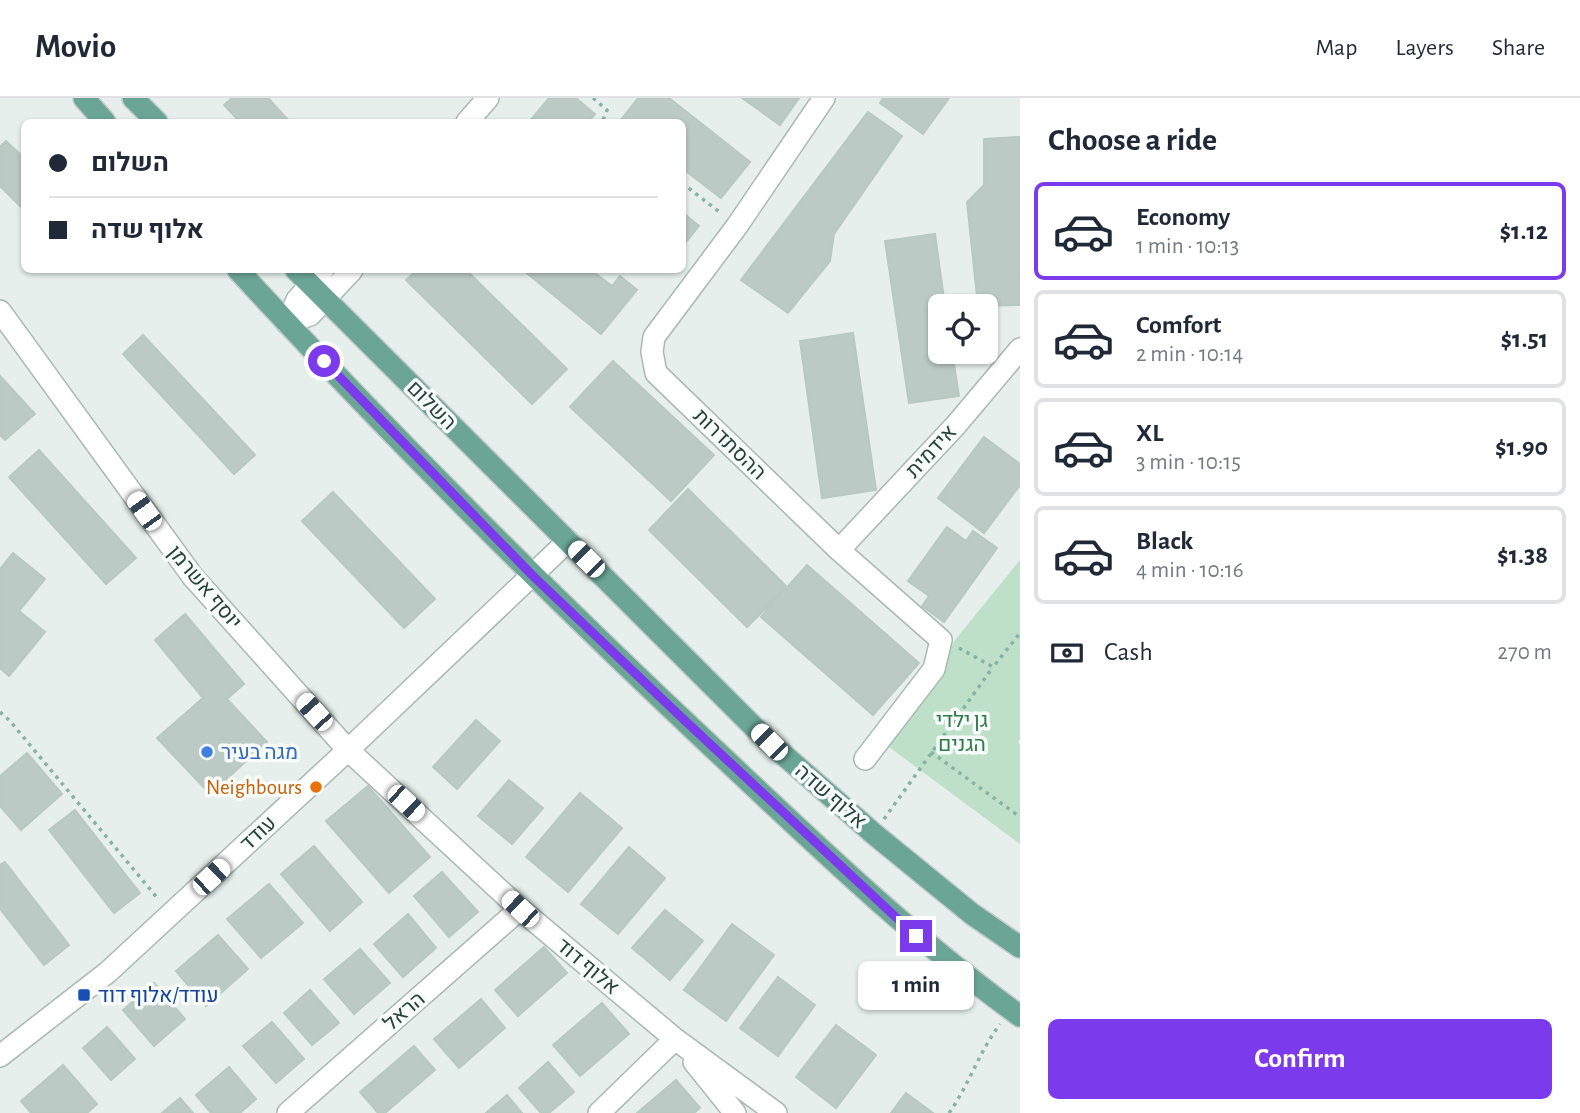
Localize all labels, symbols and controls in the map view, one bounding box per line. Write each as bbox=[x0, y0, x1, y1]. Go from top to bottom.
text: Movio bbox=[35, 31, 116, 64]
text: Map bbox=[1315, 36, 1357, 60]
text: Layers bbox=[1395, 36, 1454, 60]
text: Share bbox=[1492, 36, 1545, 60]
text: Choose a ride bbox=[1048, 124, 1217, 156]
text: השלום bbox=[91, 150, 169, 176]
icon: car bbox=[1052, 200, 1115, 263]
text: Economy bbox=[1136, 204, 1230, 230]
text: אלוף שדה bbox=[91, 217, 204, 243]
text: $1.12 bbox=[1499, 218, 1548, 244]
text: 1 min · 10:13 bbox=[1136, 235, 1239, 258]
map controls bbox=[928, 294, 998, 364]
button: locate bbox=[928, 294, 998, 364]
icon: car bbox=[1052, 308, 1115, 371]
text: Comfort bbox=[1136, 312, 1221, 338]
text: $1.51 bbox=[1500, 326, 1548, 352]
text: 2 min · 10:14 bbox=[1136, 343, 1243, 366]
route start bbox=[308, 345, 340, 377]
street label: השלום bbox=[403, 377, 460, 434]
street label: ההסתדרות bbox=[689, 405, 770, 484]
icon: car bbox=[1052, 416, 1115, 479]
text: XL bbox=[1136, 420, 1163, 446]
street label: אידמית bbox=[902, 421, 961, 482]
text: $1.90 bbox=[1495, 434, 1548, 460]
text: 3 min · 10:15 bbox=[1136, 451, 1241, 474]
car bbox=[124, 488, 165, 534]
icon: car bbox=[1052, 524, 1115, 587]
text: Black bbox=[1136, 528, 1193, 554]
car bbox=[564, 537, 609, 581]
street label: יוסף אשרמן bbox=[164, 542, 245, 633]
text: $1.38 bbox=[1497, 542, 1548, 568]
text: 4 min · 10:16 bbox=[1136, 559, 1244, 582]
icon: cash bbox=[1048, 634, 1086, 672]
text: Cash bbox=[1104, 639, 1153, 665]
text: 270 m bbox=[1498, 641, 1552, 664]
car bbox=[293, 689, 336, 735]
park label: גן ילדי הגנים bbox=[936, 710, 988, 755]
car bbox=[747, 720, 792, 764]
place label: מגה בעיר bbox=[221, 742, 298, 763]
marker: מגה בעיר bbox=[199, 744, 215, 760]
street label: אלוף שדה bbox=[791, 760, 870, 833]
place label: Neighbours bbox=[206, 777, 302, 798]
marker: Neighbours bbox=[308, 779, 324, 795]
car bbox=[384, 781, 429, 825]
street label: עודד bbox=[236, 812, 280, 855]
car bbox=[189, 855, 234, 899]
car bbox=[498, 887, 543, 931]
route end bbox=[900, 920, 932, 952]
street label: אלוף דוד bbox=[552, 934, 623, 998]
callout: 1 min bbox=[858, 960, 974, 1010]
text: 1 min bbox=[892, 974, 940, 997]
place label: עודד/אלוף דוד bbox=[98, 985, 219, 1006]
marker: עודד/אלוף דוד bbox=[76, 987, 92, 1003]
street label: הראל bbox=[380, 988, 429, 1035]
button: Confirm bbox=[1048, 1019, 1552, 1099]

